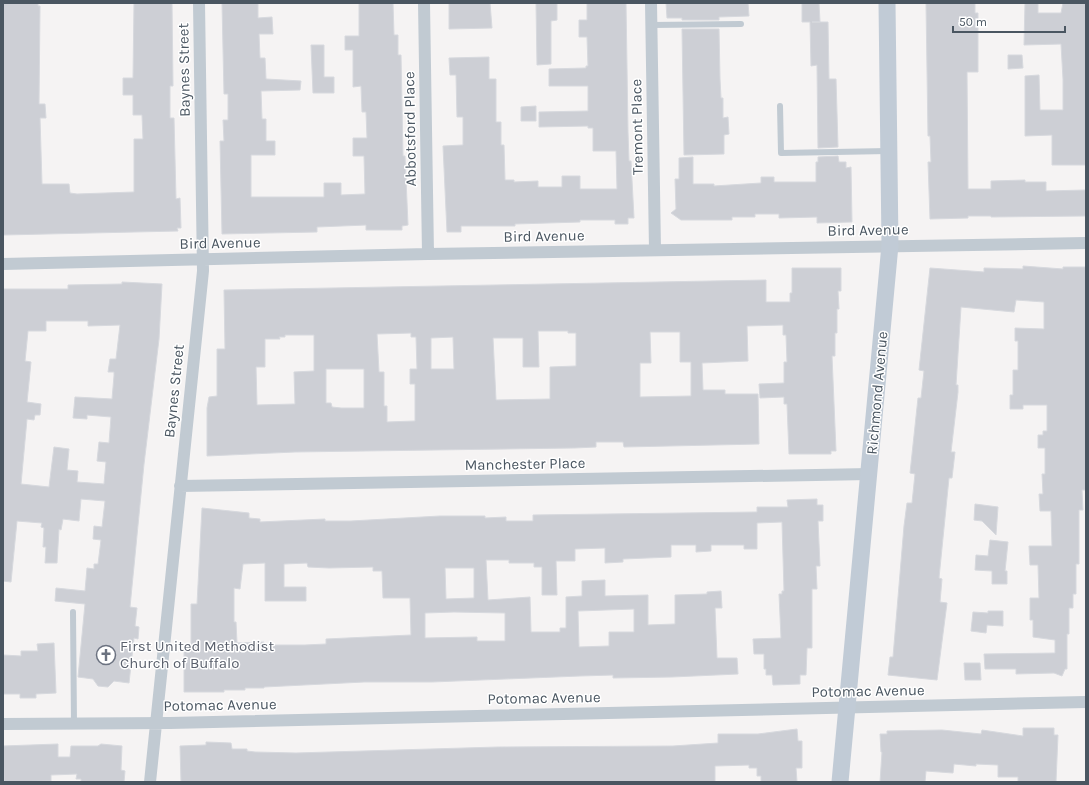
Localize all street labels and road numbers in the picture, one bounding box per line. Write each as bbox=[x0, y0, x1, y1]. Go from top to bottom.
street label: Baynes Street bbox=[174, 23, 194, 117]
street label: Abbotsford Place bbox=[400, 71, 420, 187]
street label: Tremont Place bbox=[627, 79, 647, 175]
street label: Bird Avenue bbox=[827, 220, 909, 240]
street label: Bird Avenue bbox=[503, 226, 585, 246]
street label: Bird Avenue bbox=[179, 233, 261, 253]
street label: Richmond Avenue bbox=[863, 331, 891, 455]
street label: Baynes Street bbox=[160, 343, 188, 439]
street label: Manchester Place bbox=[464, 454, 586, 474]
street label: Potomac Avenue bbox=[811, 681, 925, 701]
street label: Potomac Avenue bbox=[487, 688, 601, 708]
street label: Potomac Avenue bbox=[163, 695, 277, 715]

